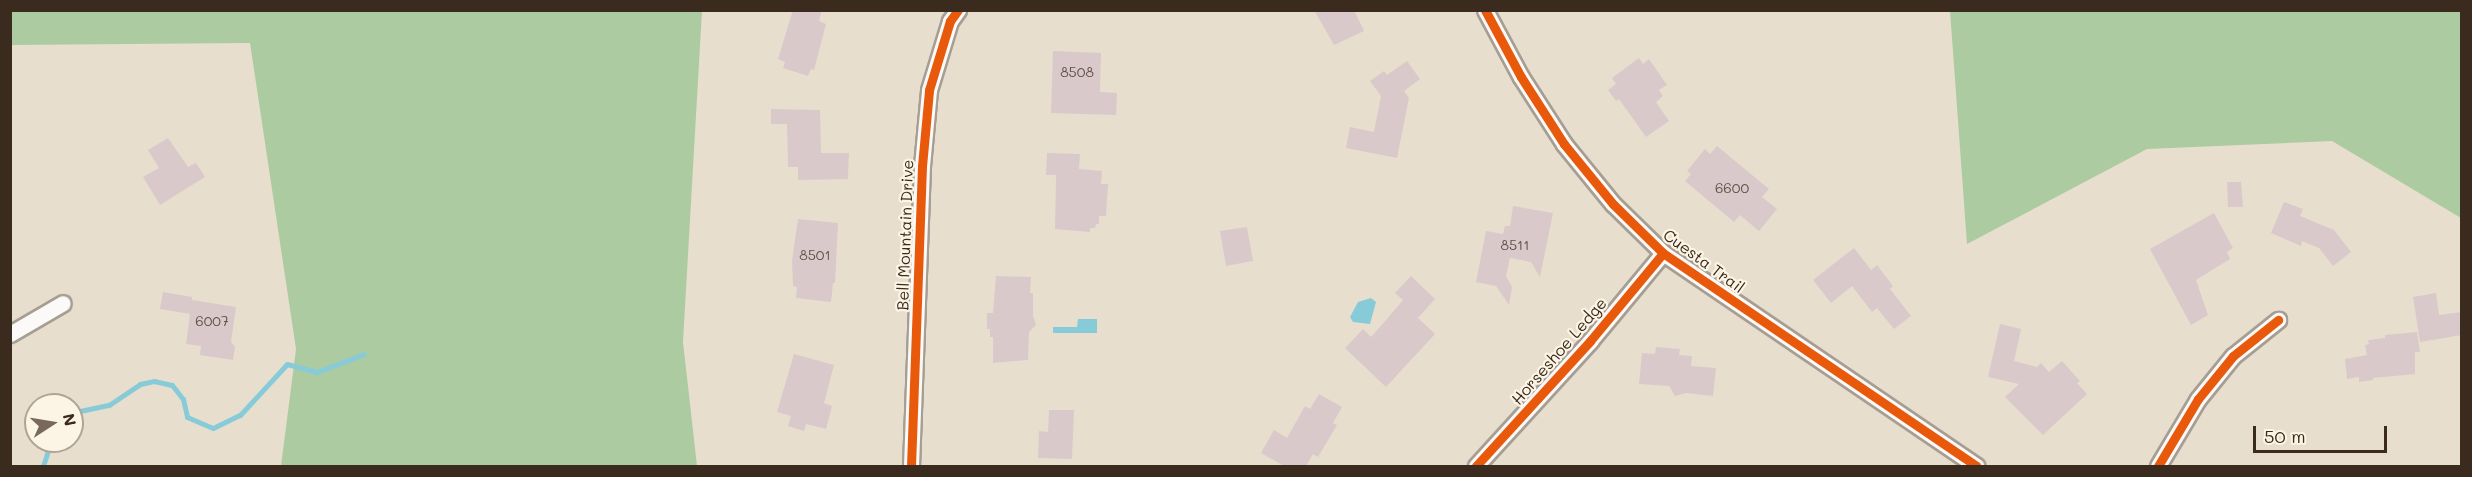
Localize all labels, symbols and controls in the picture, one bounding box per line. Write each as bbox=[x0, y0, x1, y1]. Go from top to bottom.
house number: 8508 bbox=[1060, 64, 1094, 80]
street label: Bell Mountain Drive bbox=[893, 159, 917, 311]
house number: 6600 bbox=[1715, 180, 1749, 196]
street label: Cuesta Trail bbox=[1660, 225, 1748, 297]
house number: 8511 bbox=[1500, 237, 1530, 253]
house number: 8501 bbox=[799, 247, 831, 263]
street label: Horseshoe Ledge bbox=[1507, 294, 1611, 408]
house number: 6007 bbox=[195, 313, 229, 329]
north arrow bbox=[24, 393, 84, 453]
text: N bbox=[59, 411, 82, 428]
scale bar bbox=[2256, 414, 2390, 452]
text: 50 m bbox=[2264, 424, 2306, 448]

